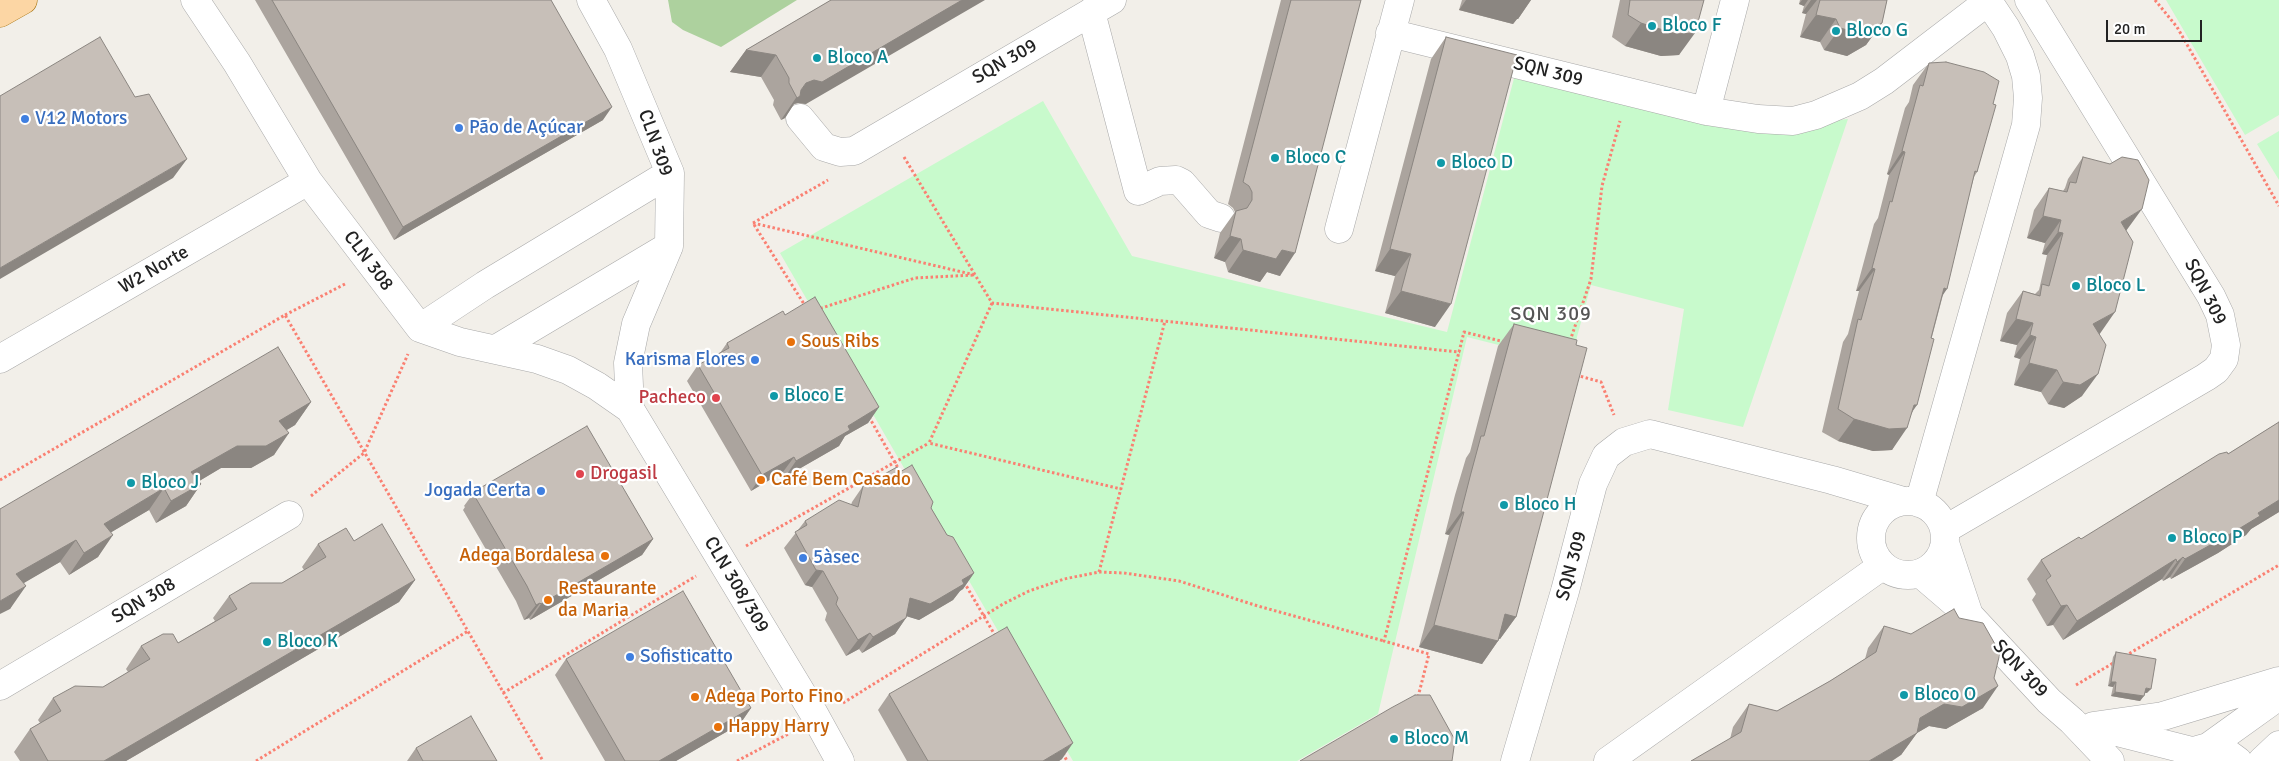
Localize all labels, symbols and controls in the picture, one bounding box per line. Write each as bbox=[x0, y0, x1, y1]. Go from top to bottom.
scale bar bbox=[2109, 10, 2205, 42]
place label: Bloco F bbox=[1662, 15, 1722, 37]
marker: Bloco F bbox=[1646, 20, 1658, 32]
place label: Bloco G bbox=[1846, 20, 1908, 42]
text: 20 m bbox=[2114, 20, 2145, 38]
marker: Bloco G bbox=[1830, 25, 1842, 37]
street label: SQN 309 bbox=[969, 34, 1041, 90]
place label: Bloco A bbox=[827, 47, 888, 69]
marker: Bloco A bbox=[811, 52, 823, 64]
street label: SQN 309 bbox=[1511, 52, 1585, 92]
street label: CLN 309 bbox=[632, 107, 678, 179]
place label: V12 Motors bbox=[35, 108, 127, 130]
marker: V12 Motors bbox=[19, 113, 31, 125]
place label: Pão de Açúcar bbox=[469, 117, 583, 139]
marker: Pão de Açúcar bbox=[453, 122, 465, 134]
place label: Bloco C bbox=[1285, 147, 1346, 169]
marker: Bloco C bbox=[1269, 152, 1281, 164]
place label: Bloco D bbox=[1451, 152, 1513, 174]
marker: Bloco D bbox=[1435, 157, 1447, 169]
street label: CLN 308 bbox=[338, 227, 398, 295]
street label: W2 Norte bbox=[115, 241, 193, 299]
street label: SQN 309 bbox=[2179, 255, 2231, 329]
place label: Bloco L bbox=[2086, 275, 2145, 297]
marker: Bloco L bbox=[2070, 280, 2082, 292]
district label: SQN 309 bbox=[1509, 303, 1593, 327]
place label: Sous Ribs bbox=[801, 331, 879, 353]
marker: Sous Ribs bbox=[785, 336, 797, 348]
place label: Karisma Flores bbox=[625, 349, 745, 371]
marker: Karisma Flores bbox=[749, 354, 761, 366]
place label: Bloco E bbox=[784, 385, 844, 407]
place label: Pacheco bbox=[639, 387, 706, 409]
marker: Bloco E bbox=[768, 390, 780, 402]
marker: Pacheco bbox=[710, 392, 722, 404]
place label: Drogasil bbox=[590, 463, 658, 485]
marker: Drogasil bbox=[574, 468, 586, 480]
place label: Café Bem Casado bbox=[771, 469, 911, 491]
place label: Bloco J bbox=[141, 472, 199, 494]
marker: Café Bem Casado bbox=[755, 474, 767, 486]
marker: Bloco J bbox=[125, 477, 137, 489]
place label: Jogada Certa bbox=[425, 480, 531, 502]
marker: Jogada Certa bbox=[535, 485, 547, 497]
place label: Bloco H bbox=[1514, 494, 1576, 516]
marker: Bloco H bbox=[1498, 499, 1510, 511]
place label: Bloco P bbox=[2182, 527, 2242, 549]
street label: SQN 309 bbox=[1552, 529, 1592, 603]
marker: Bloco P bbox=[2166, 532, 2178, 544]
street label: CLN 308/309 bbox=[698, 533, 774, 637]
place label: Adega Bordalesa bbox=[459, 545, 595, 567]
place label: 5àsec bbox=[813, 547, 860, 569]
marker: Adega Bordalesa bbox=[599, 550, 611, 562]
marker: 5àsec bbox=[797, 552, 809, 564]
street label: SQN 308 bbox=[108, 573, 180, 629]
place label: Restaurante da Maria bbox=[558, 578, 656, 622]
marker: Restaurante da Maria bbox=[542, 594, 554, 606]
place label: Bloco K bbox=[277, 631, 338, 653]
street label: SQN 309 bbox=[1988, 635, 2052, 703]
marker: Bloco K bbox=[261, 636, 273, 648]
place label: Sofisticatto bbox=[640, 646, 733, 668]
marker: Sofisticatto bbox=[624, 651, 636, 663]
place label: Bloco O bbox=[1914, 684, 1976, 706]
place label: Adega Porto Fino bbox=[705, 686, 843, 708]
marker: Bloco O bbox=[1898, 689, 1910, 701]
marker: Adega Porto Fino bbox=[689, 691, 701, 703]
place label: Happy Harry bbox=[728, 716, 829, 738]
marker: Happy Harry bbox=[712, 721, 724, 733]
place label: Bloco M bbox=[1404, 728, 1469, 750]
marker: Bloco M bbox=[1388, 733, 1400, 745]

